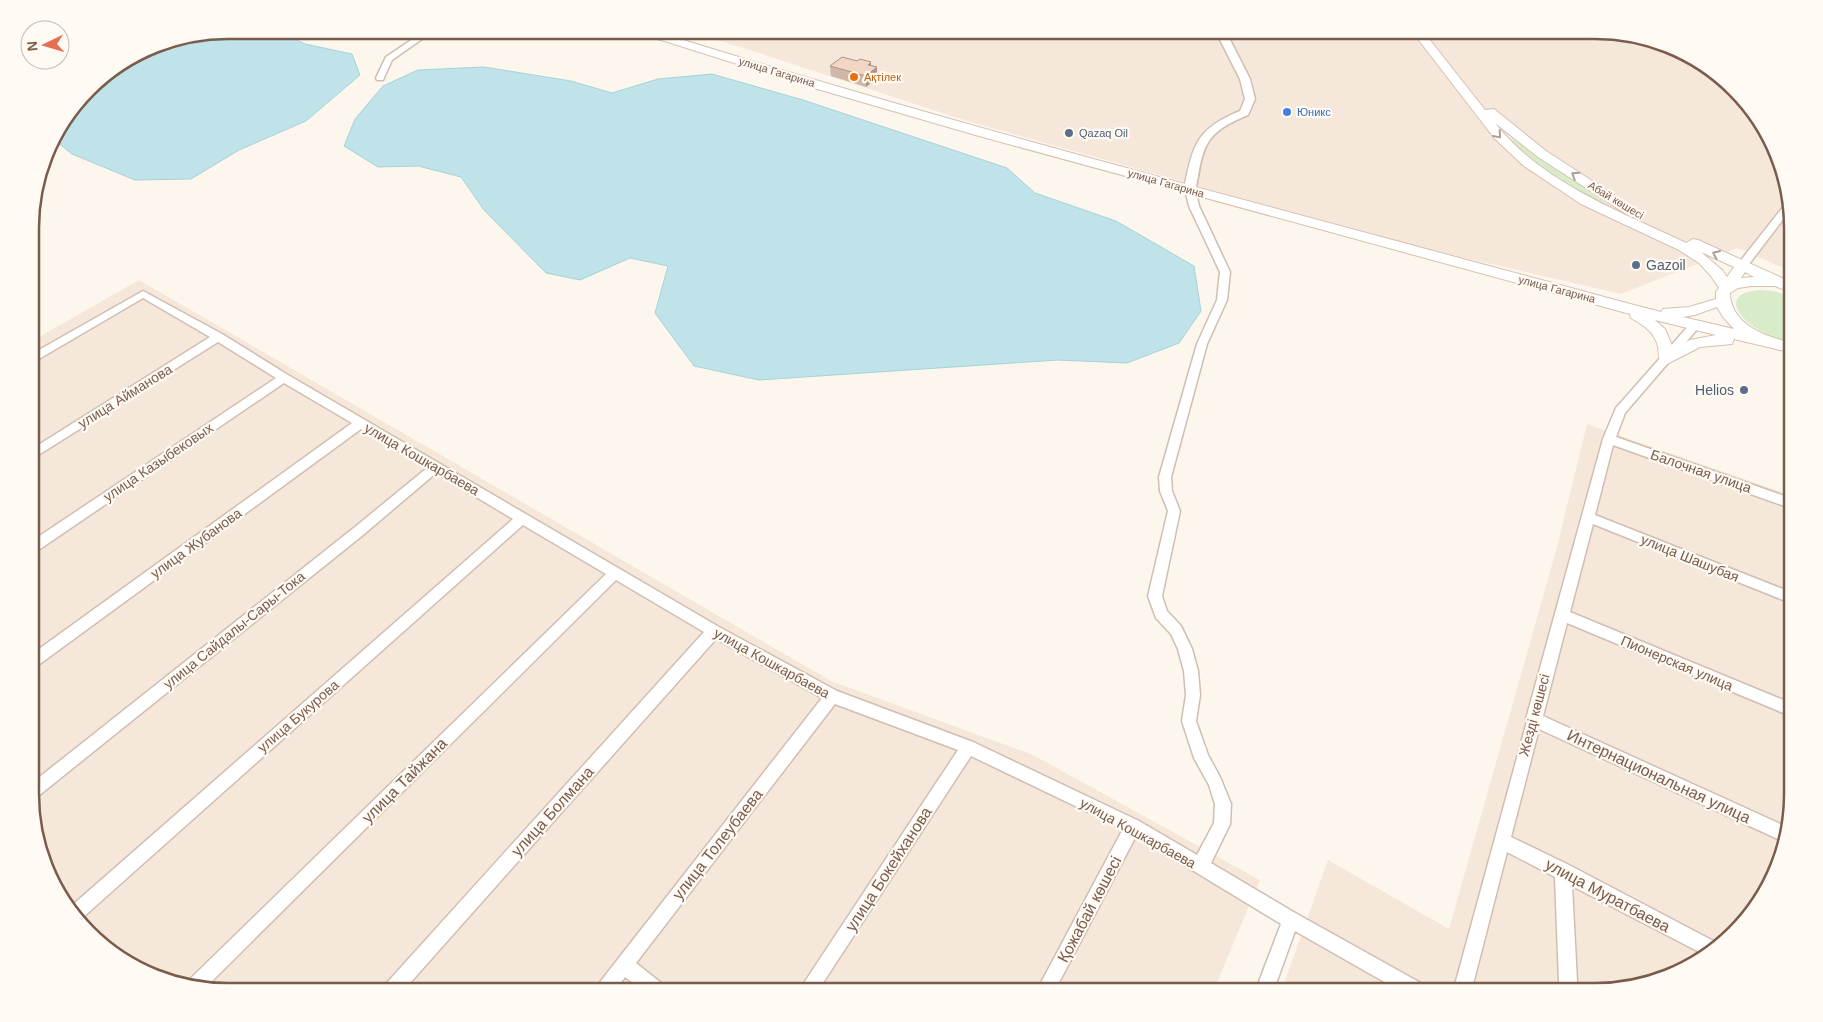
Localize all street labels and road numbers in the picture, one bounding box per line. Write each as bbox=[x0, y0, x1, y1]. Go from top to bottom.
street label: улица Гагарина bbox=[737, 55, 817, 90]
street label: улица Гагарина bbox=[1126, 166, 1207, 200]
street label: Абай көшесі bbox=[1586, 179, 1646, 221]
street label: улица Гагарина bbox=[1517, 273, 1598, 305]
street label: улица Айманова bbox=[75, 361, 175, 431]
street label: улица Казыбековых bbox=[100, 419, 216, 505]
street label: улица Кошкарбаева bbox=[362, 420, 482, 499]
street label: Балочная улица bbox=[1648, 446, 1754, 496]
street label: улица Жубанова bbox=[147, 505, 245, 581]
street label: улица Шашубая bbox=[1639, 531, 1741, 585]
street label: улица Сайдалы-Сары-Тока bbox=[160, 568, 308, 692]
street label: улица Кошкарбаева bbox=[711, 625, 833, 702]
street label: Пионерская улица bbox=[1619, 632, 1736, 694]
street label: Жезді көшесі bbox=[1515, 672, 1553, 758]
street label: улица Букурова bbox=[254, 676, 342, 756]
street label: Интернациональная улица bbox=[1564, 726, 1753, 827]
street label: улица Тайжана bbox=[359, 734, 450, 826]
street label: улица Болмана bbox=[508, 763, 597, 860]
street label: улица Толеубаева bbox=[669, 786, 766, 903]
street label: улица Кошкарбаева bbox=[1077, 795, 1199, 872]
street label: улица Бокейханова bbox=[842, 804, 935, 935]
street label: Қожабай көшесі bbox=[1054, 853, 1125, 965]
street label: улица Муратбаева bbox=[1543, 855, 1673, 935]

